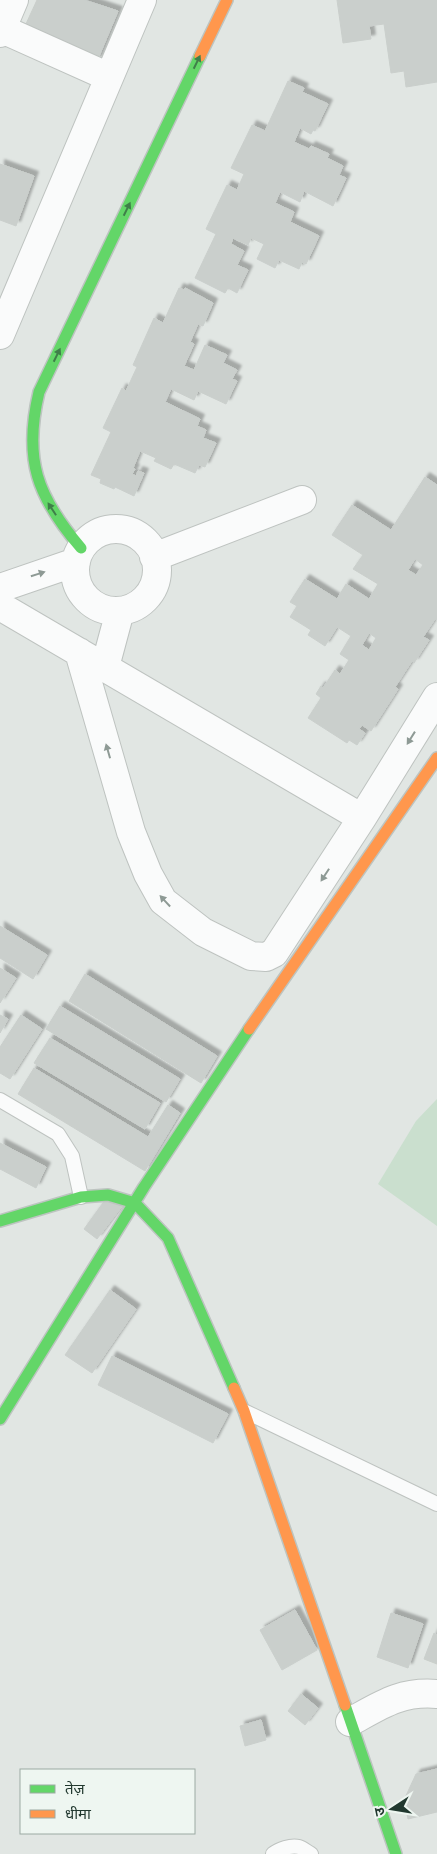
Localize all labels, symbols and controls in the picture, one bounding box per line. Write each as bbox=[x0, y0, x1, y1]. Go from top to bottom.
one-way arrow bbox=[193, 55, 201, 70]
one-way arrow bbox=[123, 202, 131, 216]
one-way arrow bbox=[52, 348, 61, 363]
one-way arrow bbox=[47, 503, 57, 516]
one-way arrow bbox=[30, 570, 45, 578]
one-way arrow bbox=[407, 731, 416, 745]
one-way arrow bbox=[103, 743, 111, 758]
one-way arrow bbox=[320, 869, 329, 882]
one-way arrow bbox=[159, 896, 171, 908]
legend bbox=[20, 1769, 195, 1834]
text: तेज़ bbox=[65, 1780, 86, 1798]
north arrow bbox=[367, 1784, 417, 1834]
text: धीमा bbox=[65, 1805, 92, 1823]
text: उ bbox=[370, 1805, 389, 1817]

